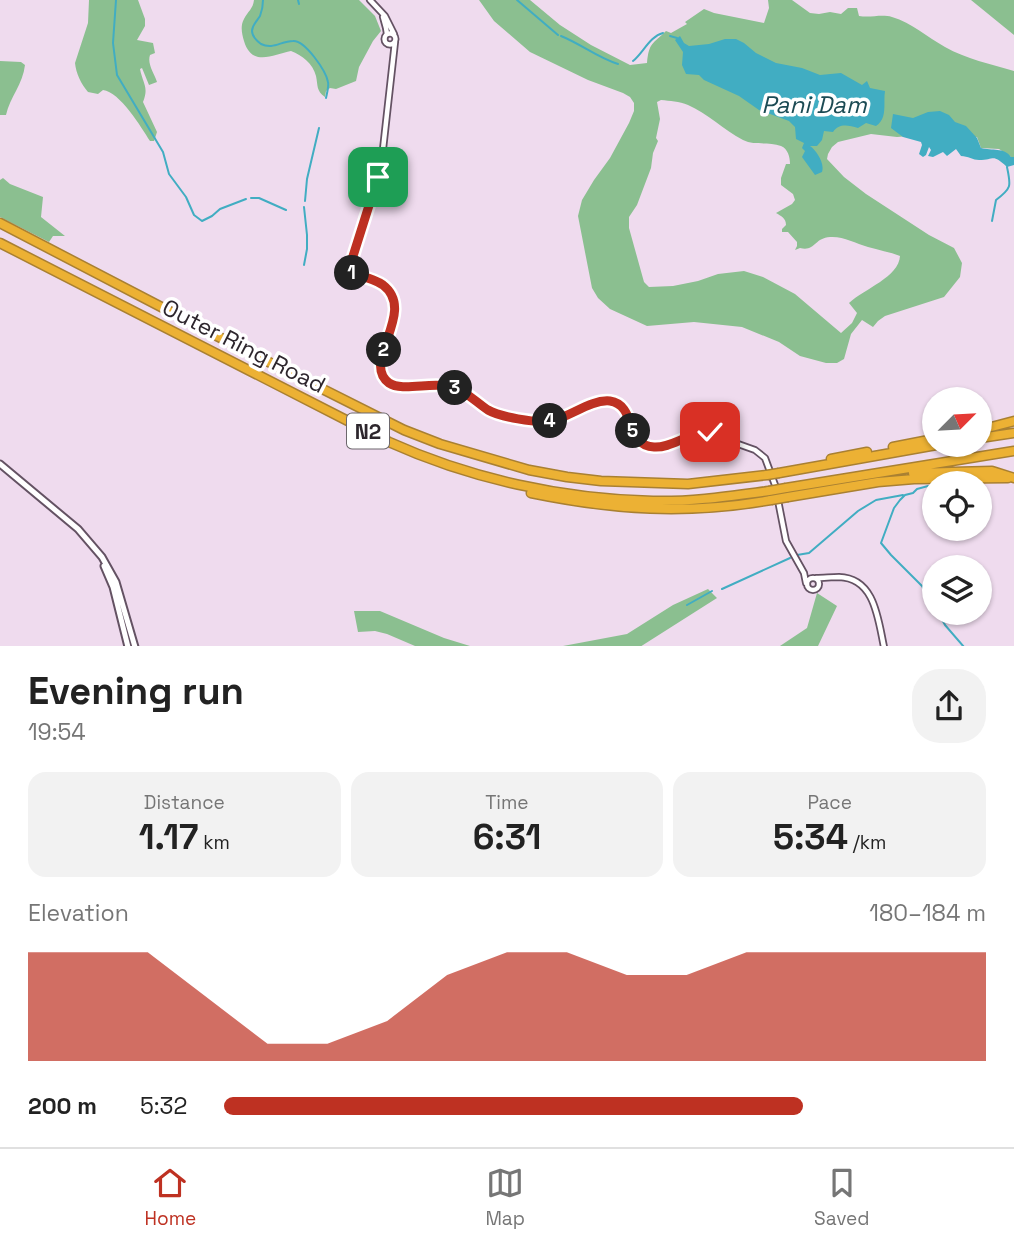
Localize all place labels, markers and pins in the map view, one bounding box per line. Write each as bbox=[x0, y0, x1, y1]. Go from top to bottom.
pin bbox=[348, 147, 408, 207]
pin: 1 bbox=[334, 256, 370, 290]
pin: 2 bbox=[366, 332, 402, 368]
pin: 3 bbox=[438, 370, 472, 406]
pin bbox=[680, 402, 740, 462]
pin: 4 bbox=[532, 404, 568, 438]
pin: 5 bbox=[616, 414, 650, 448]

